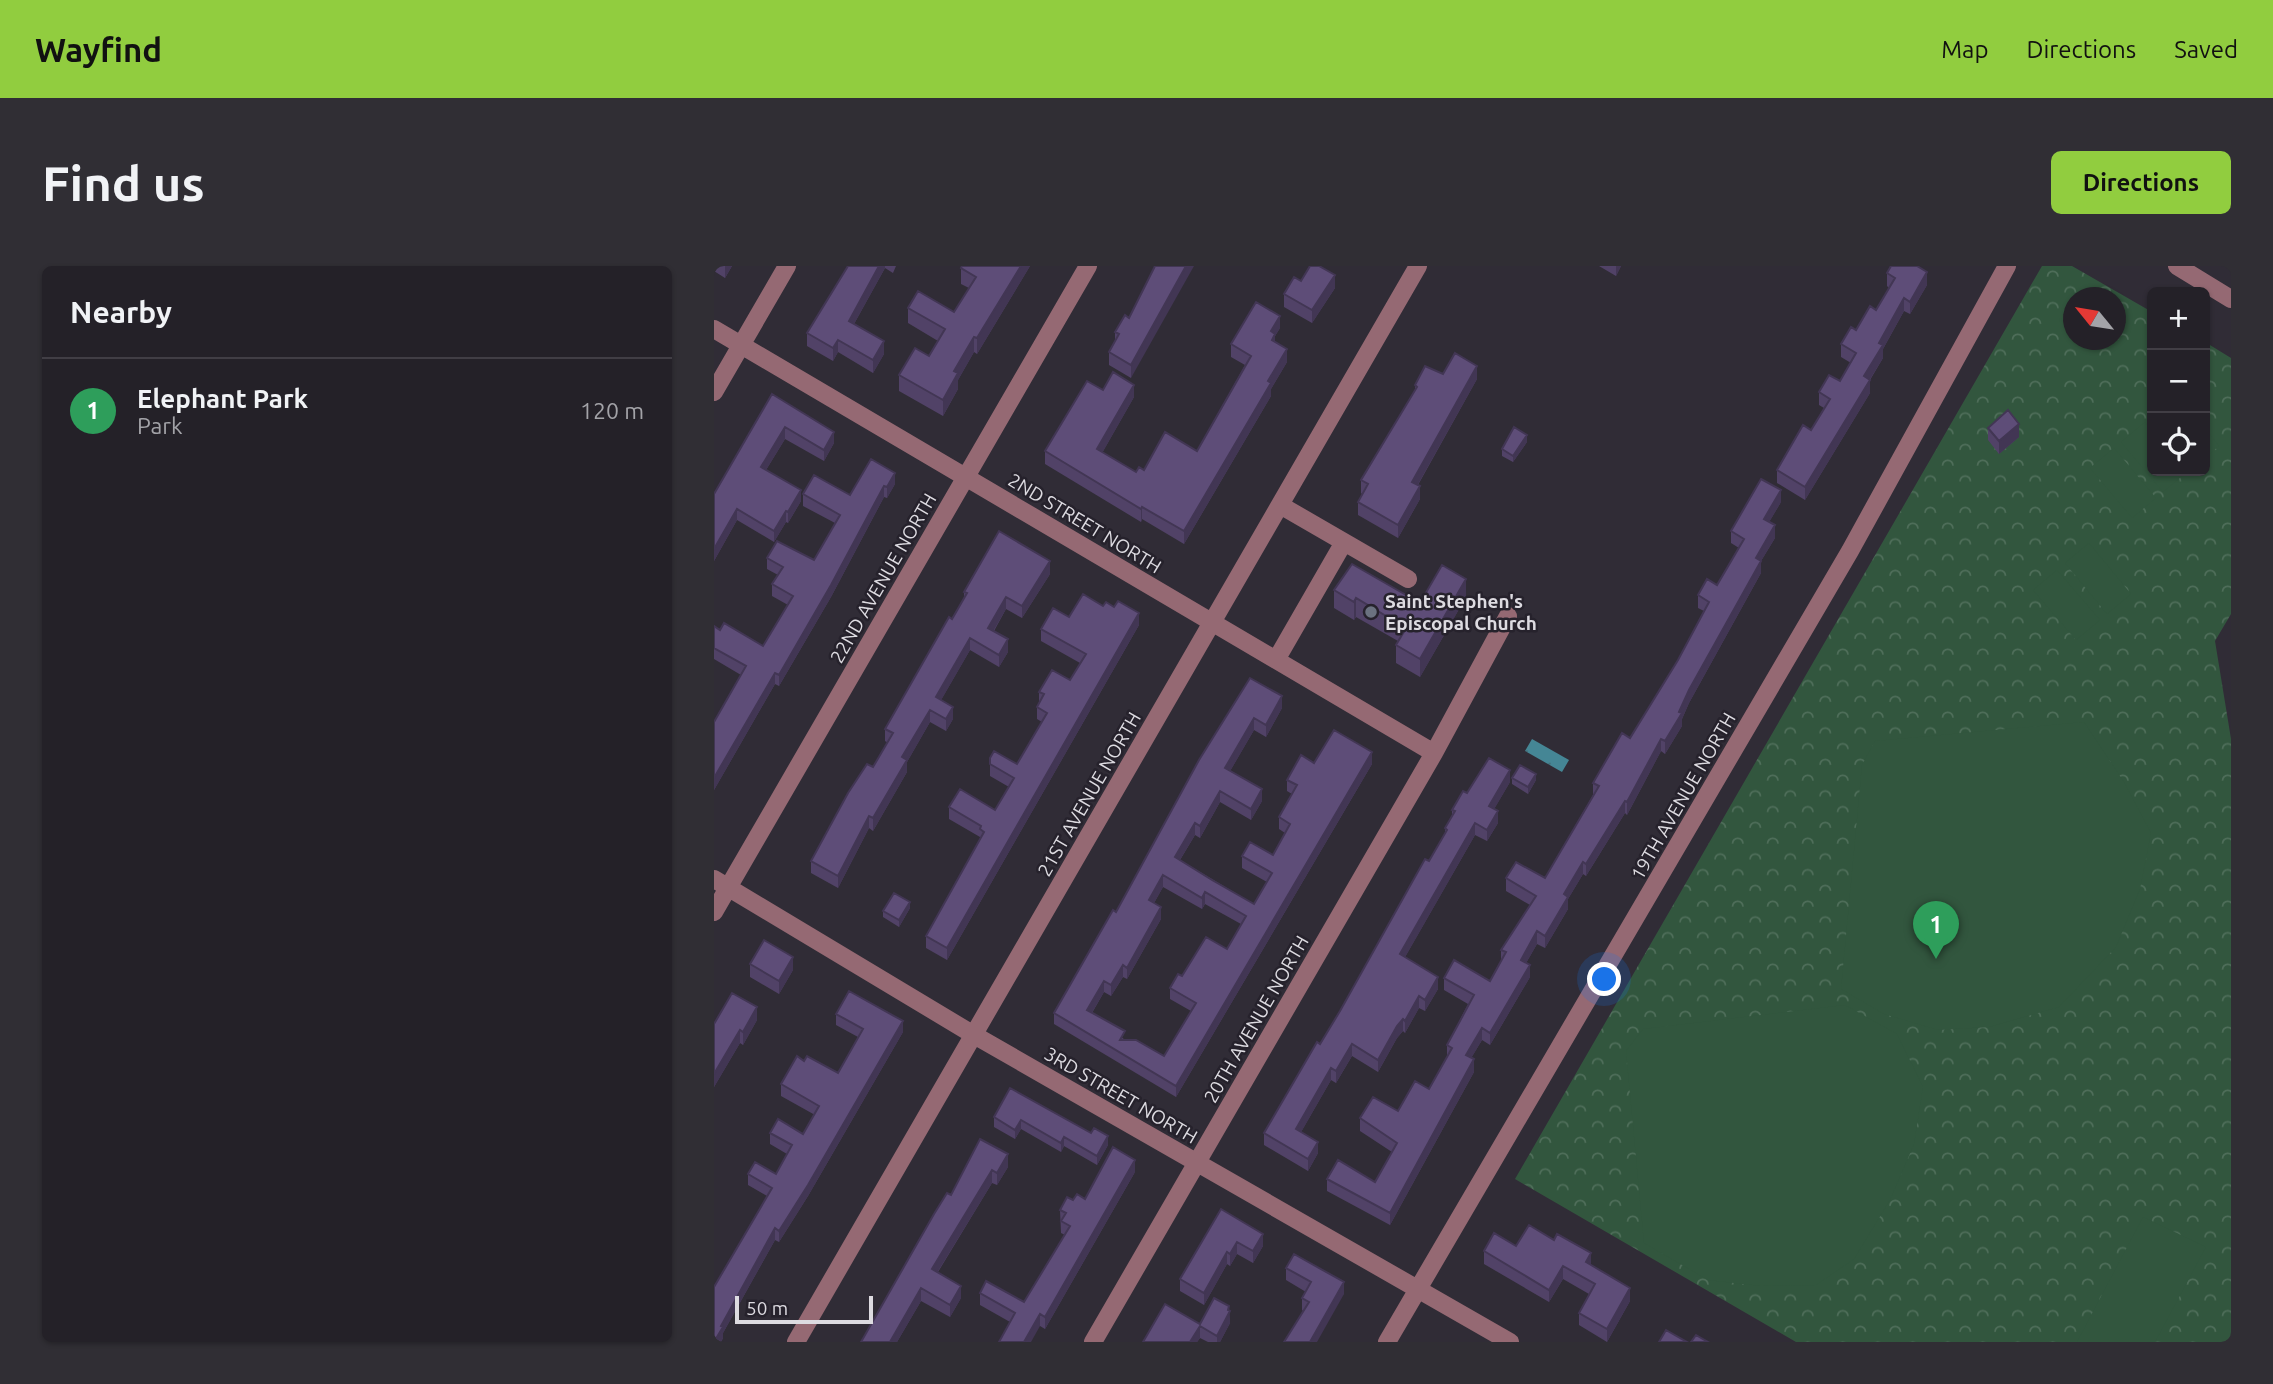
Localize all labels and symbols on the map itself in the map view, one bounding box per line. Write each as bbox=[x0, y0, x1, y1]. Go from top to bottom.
north arrow bbox=[2063, 287, 2126, 350]
street label: 2ND STREET NORTH bbox=[1005, 469, 1165, 577]
street label: 22ND AVENUE NORTH bbox=[825, 489, 941, 667]
place label: Saint Stephen's Episcopal Church bbox=[1385, 590, 1537, 634]
marker: Saint Stephen's Episcopal Church bbox=[1363, 604, 1379, 620]
street label: 21ST AVENUE NORTH bbox=[1033, 708, 1145, 880]
street label: 19TH AVENUE NORTH bbox=[1626, 709, 1740, 883]
pin: 1 bbox=[1913, 901, 1959, 959]
street label: 20TH AVENUE NORTH bbox=[1199, 932, 1313, 1106]
your location bbox=[1587, 962, 1621, 996]
street label: 3RD STREET NORTH bbox=[1041, 1042, 1201, 1148]
scale bar bbox=[735, 1293, 873, 1325]

